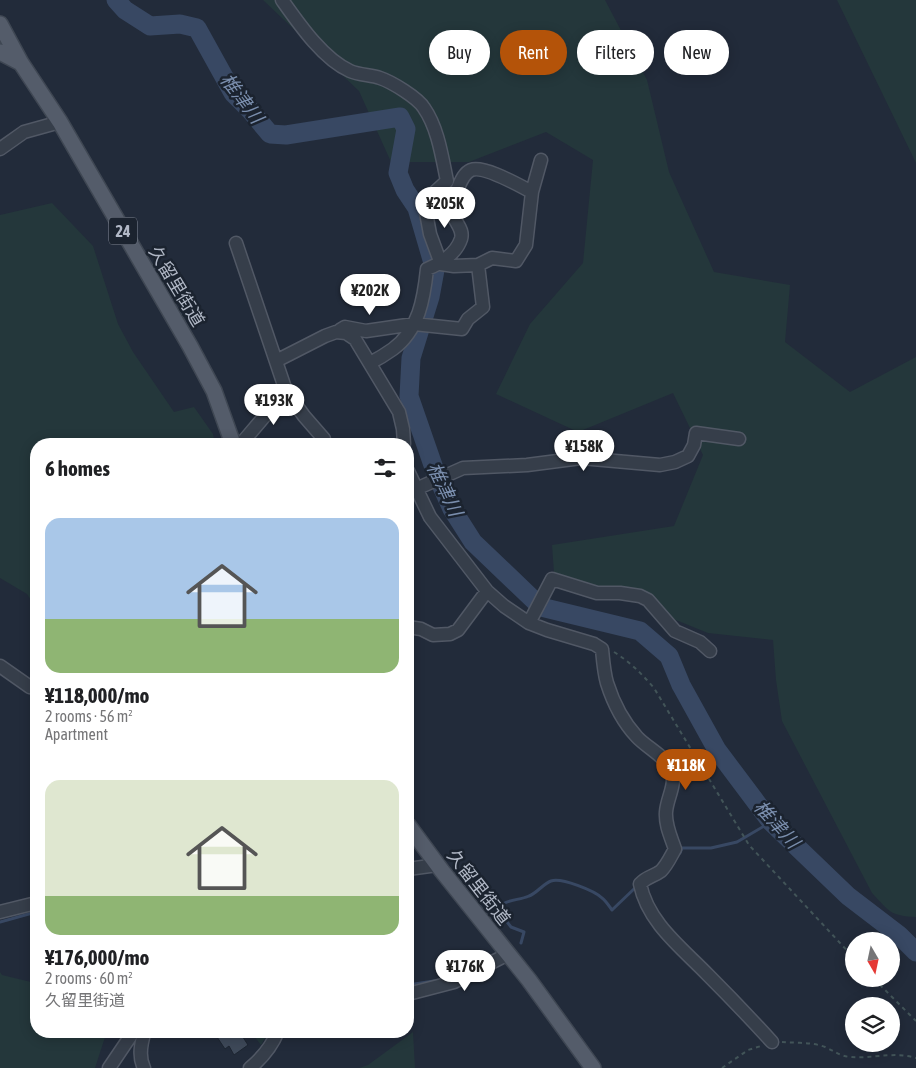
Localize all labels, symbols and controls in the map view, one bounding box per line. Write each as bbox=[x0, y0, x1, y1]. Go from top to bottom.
chip: Buy bbox=[429, 30, 490, 75]
chip: Rent bbox=[500, 30, 567, 75]
chip: Filters bbox=[577, 30, 654, 75]
chip: New bbox=[664, 30, 729, 75]
water label: 椎津川 bbox=[216, 69, 269, 129]
pin: ¥205K bbox=[410, 186, 480, 229]
text: ¥205K bbox=[426, 194, 464, 212]
road number: 24 bbox=[109, 218, 137, 245]
street label: 久留里街道 bbox=[145, 242, 209, 330]
pin: ¥202K bbox=[335, 274, 405, 316]
text: ¥202K bbox=[351, 281, 389, 299]
pin: ¥193K bbox=[239, 384, 309, 426]
text: ¥193K bbox=[255, 391, 293, 409]
pin: ¥158K bbox=[549, 430, 619, 472]
text: ¥158K bbox=[565, 437, 603, 455]
icon: filters bbox=[371, 454, 399, 482]
text: 6 homes bbox=[45, 456, 110, 480]
water label: 椎津川 bbox=[423, 459, 468, 521]
icon: home bbox=[177, 551, 267, 641]
text: ¥118,000/mo bbox=[45, 683, 149, 707]
text: 2 rooms · 56 m² bbox=[45, 707, 133, 725]
text: Apartment bbox=[45, 725, 108, 743]
pin: ¥118K bbox=[651, 748, 721, 791]
text: ¥118K bbox=[667, 756, 705, 774]
water label: 椎津川 bbox=[750, 795, 806, 854]
icon: home bbox=[177, 813, 267, 903]
street label: 久留里街道 bbox=[443, 845, 515, 929]
north arrow bbox=[845, 932, 900, 988]
map controls bbox=[845, 932, 900, 1052]
text: ¥176,000/mo bbox=[45, 945, 149, 969]
pin: ¥176K bbox=[430, 950, 500, 992]
text: ¥176K bbox=[446, 957, 484, 975]
text: 2 rooms · 60 m² bbox=[45, 969, 133, 987]
text: 久留里街道 bbox=[45, 991, 125, 1009]
button: layers bbox=[845, 997, 900, 1052]

